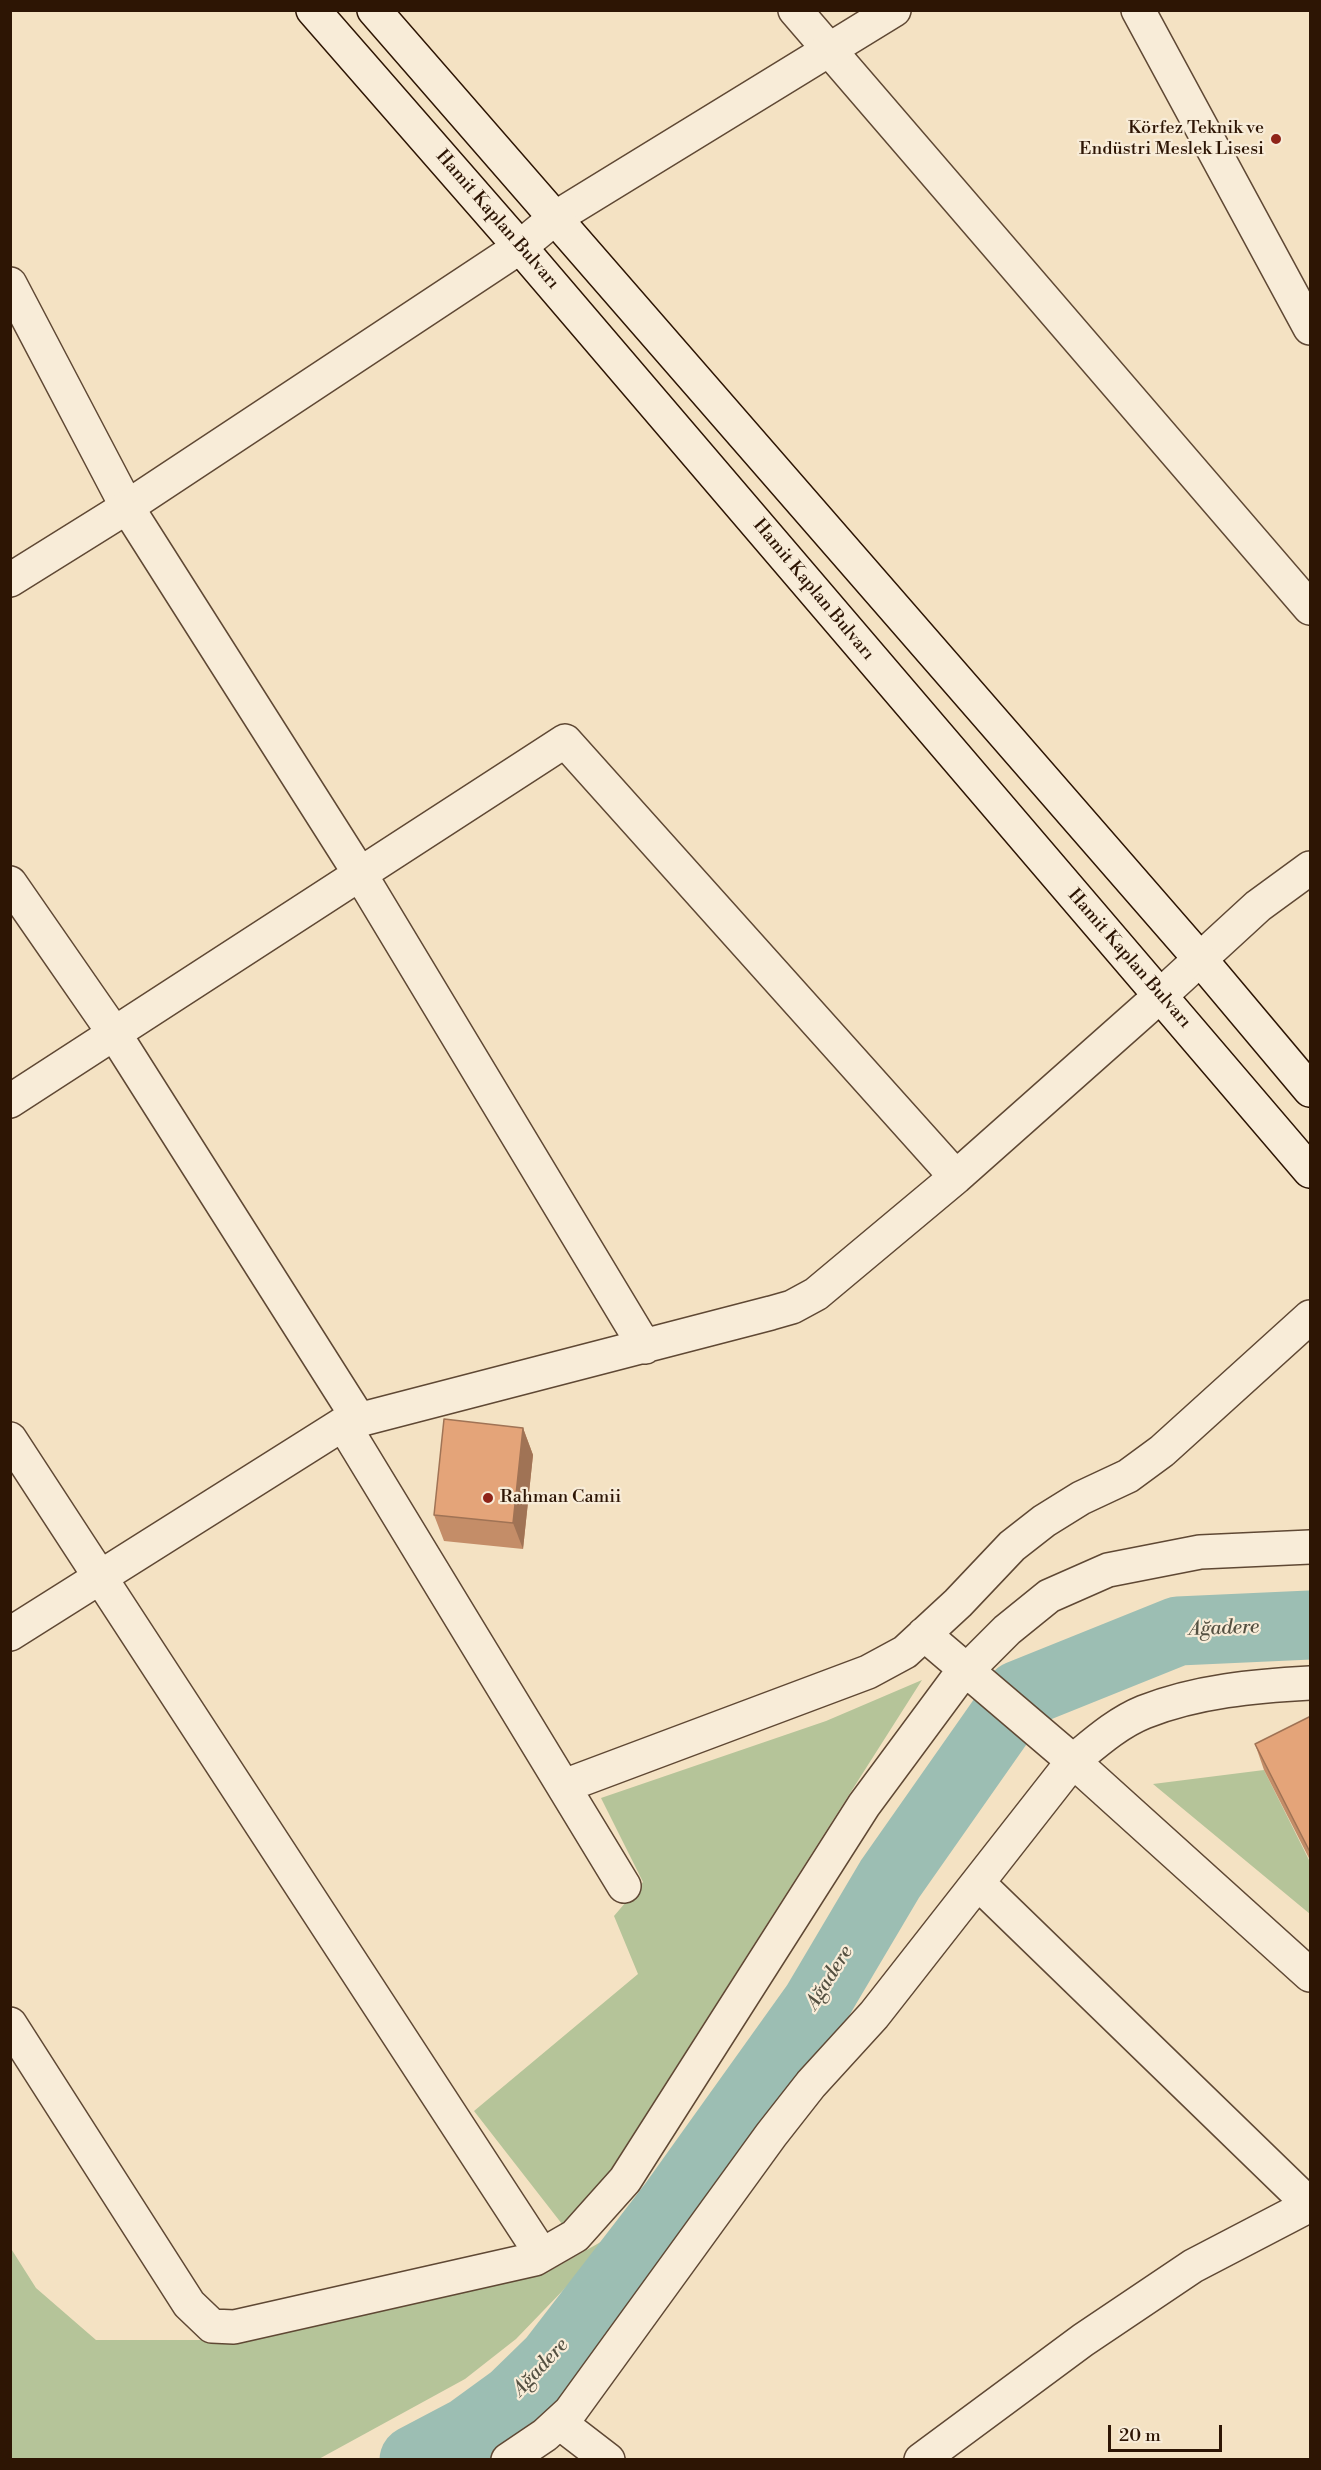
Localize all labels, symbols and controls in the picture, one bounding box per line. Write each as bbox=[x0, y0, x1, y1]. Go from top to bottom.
place label: Körfez Teknik ve Endüstri Meslek Lisesi bbox=[1079, 118, 1264, 160]
marker: Körfez Teknik ve Endüstri Meslek Lisesi bbox=[1269, 132, 1283, 146]
street label: Hamit Kaplan Bulvarı bbox=[431, 146, 563, 294]
street label: Hamit Kaplan Bulvarı bbox=[748, 515, 878, 665]
street label: Hamit Kaplan Bulvarı bbox=[1063, 885, 1195, 1033]
place label: Rahman Camii bbox=[500, 1487, 621, 1509]
marker: Rahman Camii bbox=[481, 1491, 495, 1505]
water label: Ağadere bbox=[1188, 1616, 1260, 1642]
water label: Ağadere bbox=[801, 1942, 859, 2014]
water label: Ağadere bbox=[508, 2334, 574, 2402]
scale bar bbox=[1111, 2413, 1225, 2451]
text: 20 m bbox=[1119, 2424, 1161, 2447]

